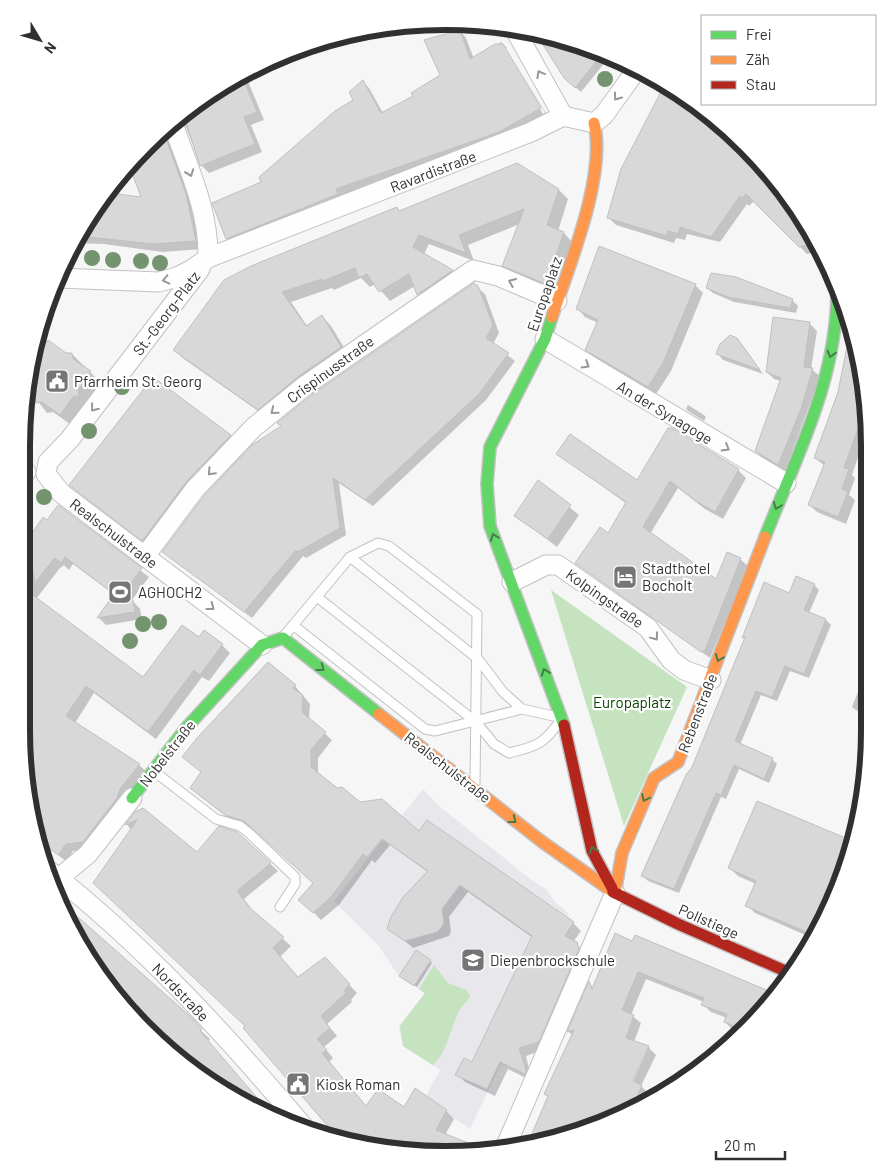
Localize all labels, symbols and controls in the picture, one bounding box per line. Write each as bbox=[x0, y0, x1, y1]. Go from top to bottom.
north arrow bbox=[15, 15, 65, 65]
legend bbox=[701, 15, 876, 105]
text: Frei bbox=[746, 25, 772, 43]
text: N bbox=[41, 39, 60, 57]
text: Zäh bbox=[746, 50, 770, 68]
one-way arrow bbox=[536, 70, 546, 79]
text: Stau bbox=[746, 75, 776, 93]
one-way arrow bbox=[614, 91, 623, 101]
street label: Ravardistraße bbox=[387, 146, 479, 196]
one-way arrow bbox=[184, 168, 194, 176]
street label: Europaplatz bbox=[523, 254, 565, 334]
street label: St.-Georg-Platz bbox=[129, 267, 204, 359]
one-way arrow bbox=[161, 274, 170, 285]
one-way arrow bbox=[508, 278, 517, 289]
street label: Crispinusstraße bbox=[283, 331, 377, 407]
one-way arrow bbox=[826, 349, 837, 358]
one-way arrow bbox=[581, 359, 590, 369]
public building icon: Pfarrheim St. Georg bbox=[44, 368, 70, 394]
place label: Pfarrheim St. Georg bbox=[74, 372, 202, 390]
street label: An der Synagoge bbox=[614, 376, 716, 448]
one-way arrow bbox=[91, 402, 99, 411]
one-way arrow bbox=[271, 405, 280, 414]
one-way arrow bbox=[720, 442, 729, 452]
one-way arrow bbox=[208, 467, 217, 476]
street label: Realschulstraße bbox=[67, 494, 161, 572]
one-way arrow bbox=[773, 501, 783, 510]
one-way arrow bbox=[490, 533, 500, 541]
place label: Stadthotel Bocholt bbox=[642, 559, 710, 594]
hotel icon: Stadthotel Bocholt bbox=[612, 564, 638, 590]
street label: Kolpingstraße bbox=[563, 565, 647, 631]
sports icon: AGHOCH2 bbox=[107, 579, 133, 605]
place label: AGHOCH2 bbox=[138, 583, 202, 601]
one-way arrow bbox=[205, 601, 214, 609]
one-way arrow bbox=[649, 631, 658, 641]
one-way arrow bbox=[715, 653, 725, 662]
one-way arrow bbox=[316, 662, 325, 671]
one-way arrow bbox=[541, 668, 551, 677]
street label: Rebenstraße bbox=[674, 671, 720, 755]
park label: Europaplatz bbox=[593, 693, 671, 711]
street label: Nobelstraße bbox=[135, 716, 199, 790]
street label: Realschulstraße bbox=[401, 728, 495, 806]
one-way arrow bbox=[641, 793, 651, 802]
one-way arrow bbox=[508, 814, 517, 823]
one-way arrow bbox=[589, 846, 599, 855]
street label: Pollstiege bbox=[676, 900, 742, 942]
school or university icon: Diepenbrockschule bbox=[460, 947, 486, 973]
place label: Diepenbrockschule bbox=[490, 951, 615, 969]
street label: Nordstraße bbox=[149, 959, 213, 1025]
public building icon: Kiosk Roman bbox=[285, 1071, 311, 1097]
place label: Kiosk Roman bbox=[316, 1075, 400, 1093]
scale bar bbox=[716, 1128, 785, 1160]
text: 20 m bbox=[724, 1136, 756, 1154]

